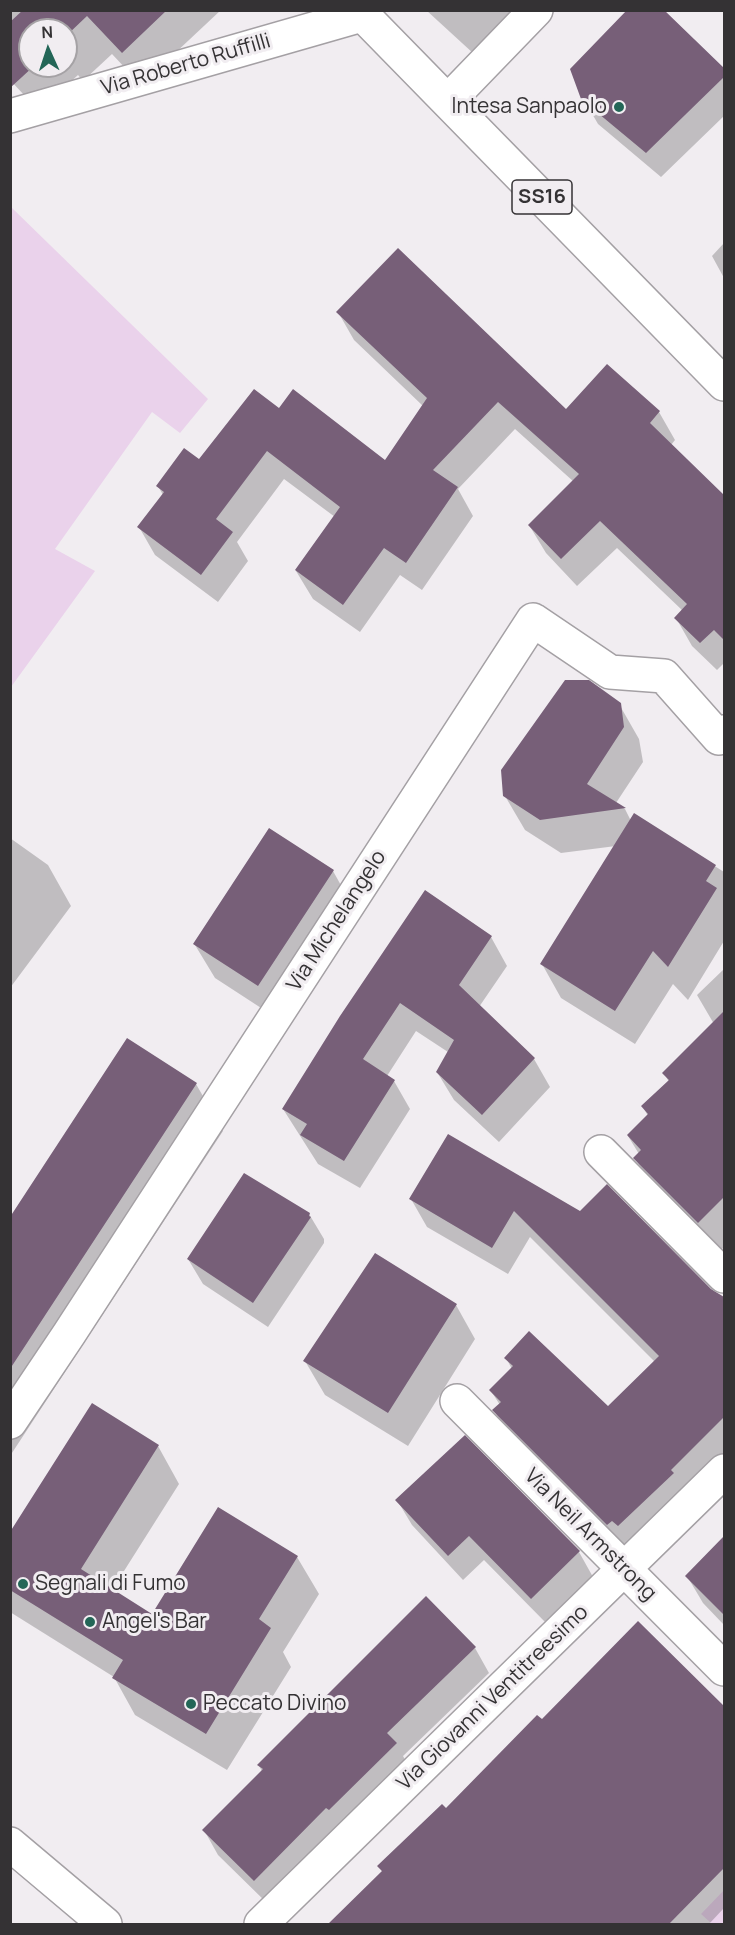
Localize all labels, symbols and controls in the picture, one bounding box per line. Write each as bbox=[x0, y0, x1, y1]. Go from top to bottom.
north arrow bbox=[18, 18, 78, 78]
text: N bbox=[41, 21, 53, 43]
street label: Via Roberto Ruffilli bbox=[98, 29, 274, 101]
place label: Intesa Sanpaolo bbox=[452, 94, 607, 120]
marker: Intesa Sanpaolo bbox=[612, 100, 626, 114]
road number: SS16 bbox=[512, 180, 572, 214]
street label: Via Michelangelo bbox=[282, 846, 392, 996]
street label: Via Neil Armstrong bbox=[519, 1464, 661, 1606]
place label: Segnali di Fumo bbox=[35, 1571, 186, 1597]
marker: Segnali di Fumo bbox=[16, 1577, 30, 1591]
street label: Via Giovanni Ventitreesimo bbox=[392, 1600, 594, 1796]
place label: Angel's Bar bbox=[102, 1609, 207, 1635]
marker: Angel's Bar bbox=[83, 1615, 97, 1629]
place label: Peccato Divino bbox=[203, 1691, 346, 1717]
marker: Peccato Divino bbox=[184, 1697, 198, 1711]

